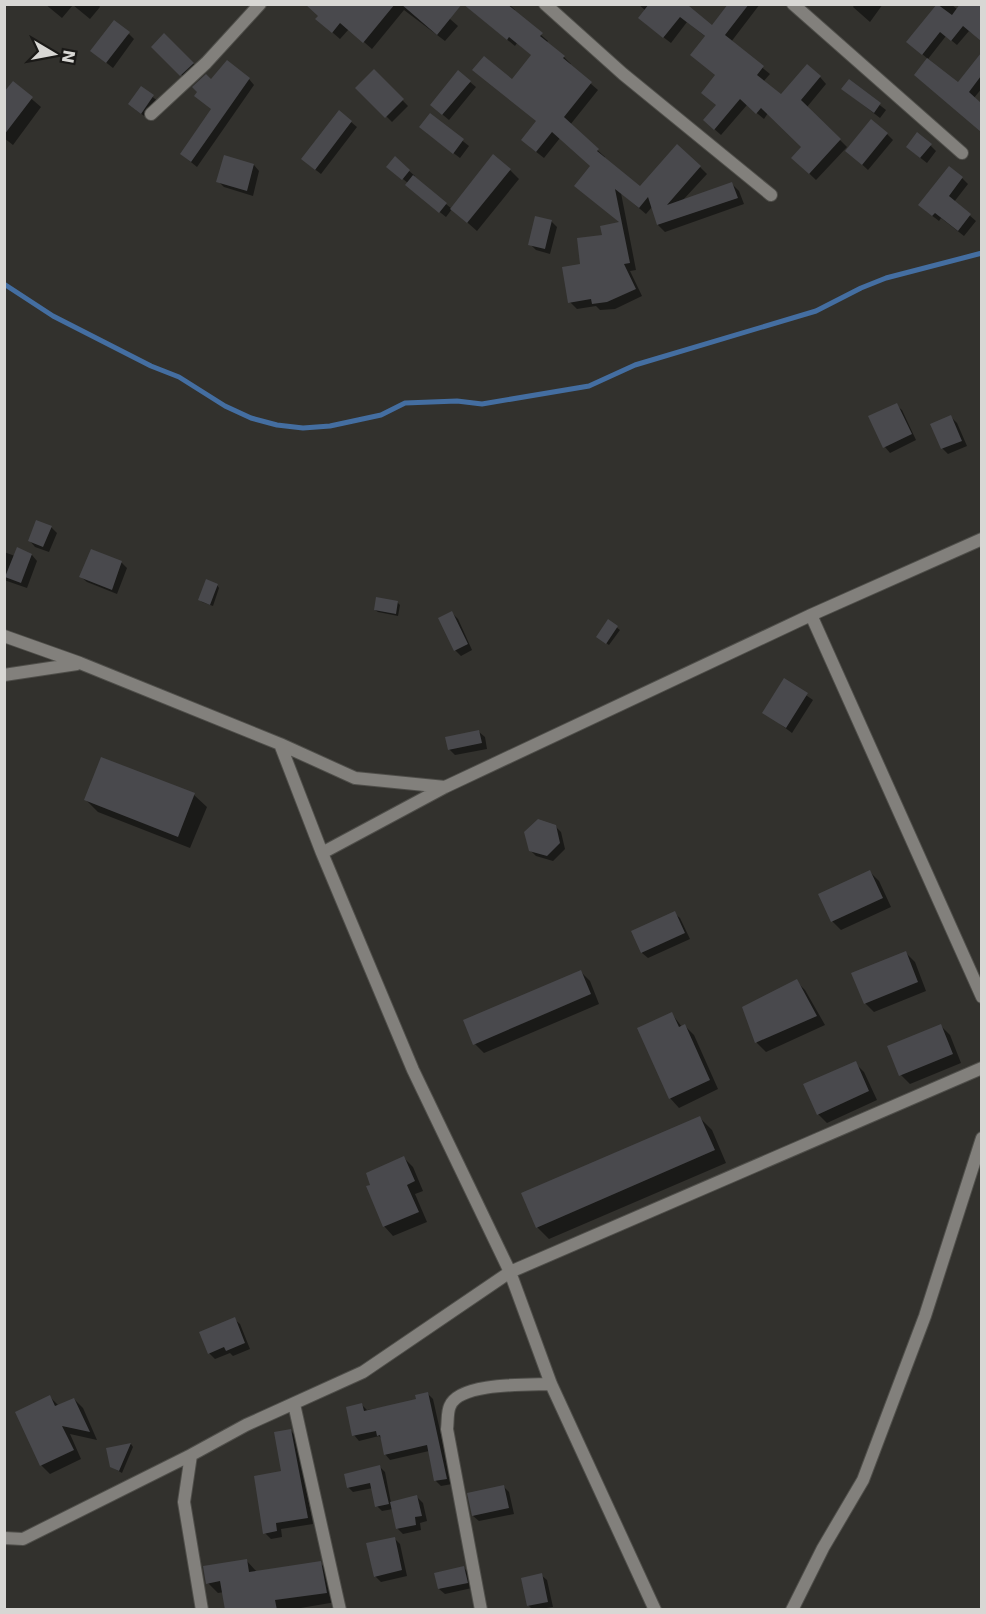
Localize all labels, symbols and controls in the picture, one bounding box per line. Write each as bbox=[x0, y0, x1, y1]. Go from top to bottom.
north arrow bbox=[24, 24, 84, 84]
text: N bbox=[58, 48, 79, 65]

